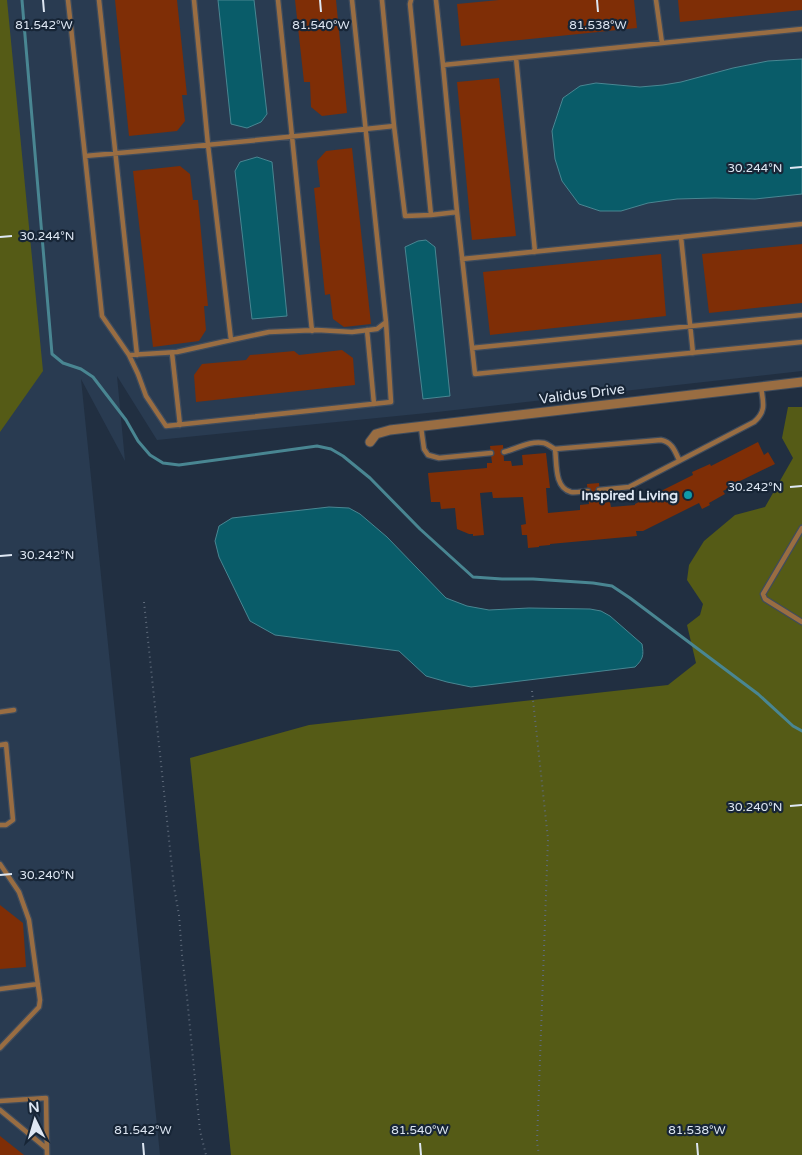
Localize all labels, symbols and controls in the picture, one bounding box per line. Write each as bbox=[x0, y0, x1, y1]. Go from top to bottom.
text: 81.542°W bbox=[15, 18, 73, 32]
text: 81.540°W bbox=[292, 18, 350, 32]
text: 81.538°W bbox=[569, 18, 627, 32]
text: 30.244°N bbox=[728, 161, 782, 175]
text: 30.244°N bbox=[20, 229, 74, 243]
street label: Validus Drive bbox=[538, 380, 626, 408]
text: 30.242°N bbox=[728, 480, 782, 494]
place label: Inspired Living bbox=[581, 487, 678, 504]
marker: Inspired Living bbox=[682, 489, 694, 501]
text: 30.242°N bbox=[20, 548, 74, 562]
text: 30.240°N bbox=[728, 800, 782, 814]
text: 30.240°N bbox=[20, 868, 74, 882]
north arrow bbox=[10, 1095, 60, 1145]
text: N bbox=[28, 1099, 40, 1117]
text: 81.542°W bbox=[114, 1123, 172, 1137]
text: 81.540°W bbox=[391, 1123, 449, 1137]
text: 81.538°W bbox=[668, 1123, 726, 1137]

